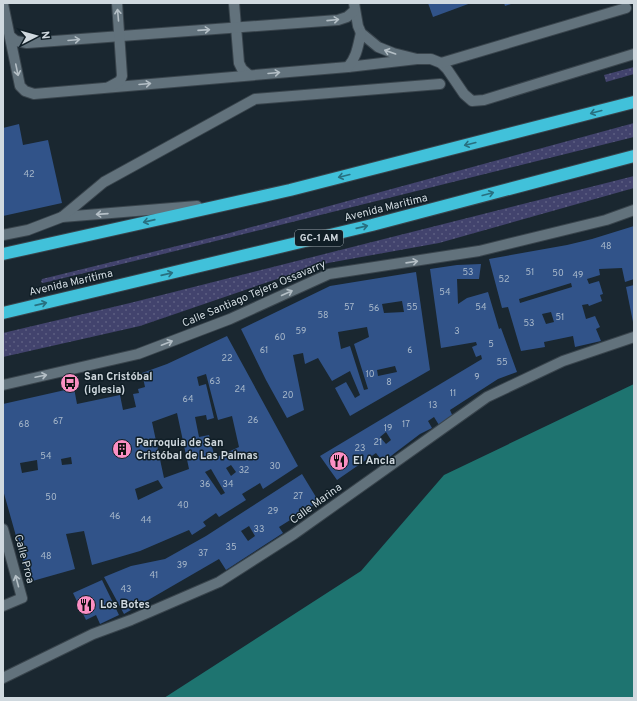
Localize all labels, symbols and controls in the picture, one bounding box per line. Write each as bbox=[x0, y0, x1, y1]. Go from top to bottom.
one-way arrow bbox=[114, 9, 121, 22]
north arrow bbox=[16, 16, 56, 56]
one-way arrow bbox=[326, 16, 339, 23]
one-way arrow bbox=[197, 26, 210, 33]
text: N bbox=[38, 30, 52, 40]
one-way arrow bbox=[67, 36, 80, 43]
one-way arrow bbox=[384, 48, 397, 55]
one-way arrow bbox=[13, 63, 21, 76]
one-way arrow bbox=[267, 69, 280, 76]
one-way arrow bbox=[138, 81, 151, 88]
one-way arrow bbox=[590, 109, 603, 116]
one-way arrow bbox=[464, 141, 477, 148]
house number: 42 bbox=[23, 169, 35, 180]
one-way arrow bbox=[338, 173, 351, 180]
one-way arrow bbox=[481, 190, 494, 198]
street label: Avenida Maritima bbox=[343, 191, 429, 225]
one-way arrow bbox=[96, 210, 109, 217]
one-way arrow bbox=[143, 218, 156, 225]
one-way arrow bbox=[355, 223, 368, 231]
road number: GC-1 AM bbox=[295, 230, 343, 246]
house number: 48 bbox=[600, 241, 612, 252]
street label: Calle Santiago Tejera Ossavarry bbox=[180, 257, 328, 331]
one-way arrow bbox=[405, 258, 418, 266]
street label: Avenida Maritima bbox=[28, 267, 114, 299]
house number: 53 bbox=[462, 267, 474, 278]
house number: 51 bbox=[526, 267, 534, 278]
house number: 50 bbox=[552, 268, 564, 279]
one-way arrow bbox=[161, 270, 174, 277]
house number: 49 bbox=[573, 270, 583, 281]
house number: 52 bbox=[498, 274, 510, 285]
house number: 54 bbox=[439, 287, 451, 298]
one-way arrow bbox=[280, 289, 292, 296]
one-way arrow bbox=[34, 300, 47, 307]
house number: 57 bbox=[344, 302, 354, 313]
house number: 55 bbox=[406, 302, 418, 313]
house number: 54 bbox=[475, 302, 487, 313]
house number: 56 bbox=[369, 303, 379, 314]
house number: 58 bbox=[317, 310, 329, 321]
house number: 51 bbox=[556, 312, 564, 323]
house number: 53 bbox=[523, 318, 535, 329]
house number: 59 bbox=[296, 326, 306, 337]
house number: 3 bbox=[454, 326, 460, 337]
house number: 60 bbox=[274, 332, 286, 343]
one-way arrow bbox=[160, 338, 172, 346]
house number: 5 bbox=[488, 339, 494, 350]
house number: 61 bbox=[260, 345, 268, 356]
house number: 6 bbox=[407, 345, 413, 356]
house number: 22 bbox=[221, 353, 233, 364]
house number: 55 bbox=[496, 357, 508, 368]
house number: 10 bbox=[365, 369, 375, 380]
place label: San Cristóbal (iglesia) bbox=[84, 370, 152, 397]
one-way arrow bbox=[34, 372, 47, 380]
bus stop icon: San Cristóbal (iglesia) bbox=[59, 372, 81, 394]
house number: 9 bbox=[474, 372, 480, 383]
house number: 63 bbox=[210, 376, 220, 387]
house number: 8 bbox=[386, 377, 392, 388]
house number: 24 bbox=[234, 384, 246, 395]
house number: 11 bbox=[450, 388, 456, 399]
house number: 20 bbox=[282, 390, 294, 401]
house number: 64 bbox=[183, 394, 194, 405]
house number: 13 bbox=[429, 400, 437, 411]
house number: 26 bbox=[248, 415, 258, 426]
house number: 67 bbox=[53, 416, 63, 427]
house number: 68 bbox=[19, 419, 29, 430]
house number: 17 bbox=[402, 419, 410, 430]
house number: 19 bbox=[384, 423, 392, 434]
place label: Parroquia de San Cristóbal de Las Palmas bbox=[136, 436, 258, 463]
house number: 21 bbox=[374, 437, 382, 448]
building icon: Parroquia de San Cristóbal de Las Palmas bbox=[111, 438, 133, 460]
house number: 23 bbox=[355, 443, 365, 454]
restaurant icon: El Ancla bbox=[328, 450, 350, 472]
house number: 54 bbox=[40, 451, 52, 462]
place label: El Ancla bbox=[353, 454, 395, 468]
house number: 30 bbox=[269, 461, 281, 472]
house number: 32 bbox=[239, 465, 249, 476]
house number: 36 bbox=[200, 479, 210, 490]
house number: 34 bbox=[222, 479, 234, 490]
street label: Calle Marina bbox=[287, 480, 345, 527]
house number: 27 bbox=[293, 491, 303, 502]
house number: 50 bbox=[45, 492, 57, 503]
house number: 40 bbox=[177, 500, 189, 511]
house number: 29 bbox=[268, 506, 278, 517]
house number: 46 bbox=[110, 511, 120, 522]
house number: 44 bbox=[140, 515, 152, 526]
house number: 33 bbox=[254, 524, 264, 535]
street label: Calle Proa bbox=[11, 533, 37, 585]
house number: 35 bbox=[225, 542, 237, 553]
house number: 37 bbox=[198, 548, 208, 559]
house number: 48 bbox=[40, 551, 52, 562]
house number: 39 bbox=[177, 560, 187, 571]
house number: 41 bbox=[150, 570, 158, 581]
one-way arrow bbox=[13, 574, 20, 587]
house number: 43 bbox=[120, 584, 132, 595]
restaurant icon: Los Botes bbox=[75, 594, 97, 616]
place label: Los Botes bbox=[100, 598, 150, 612]

